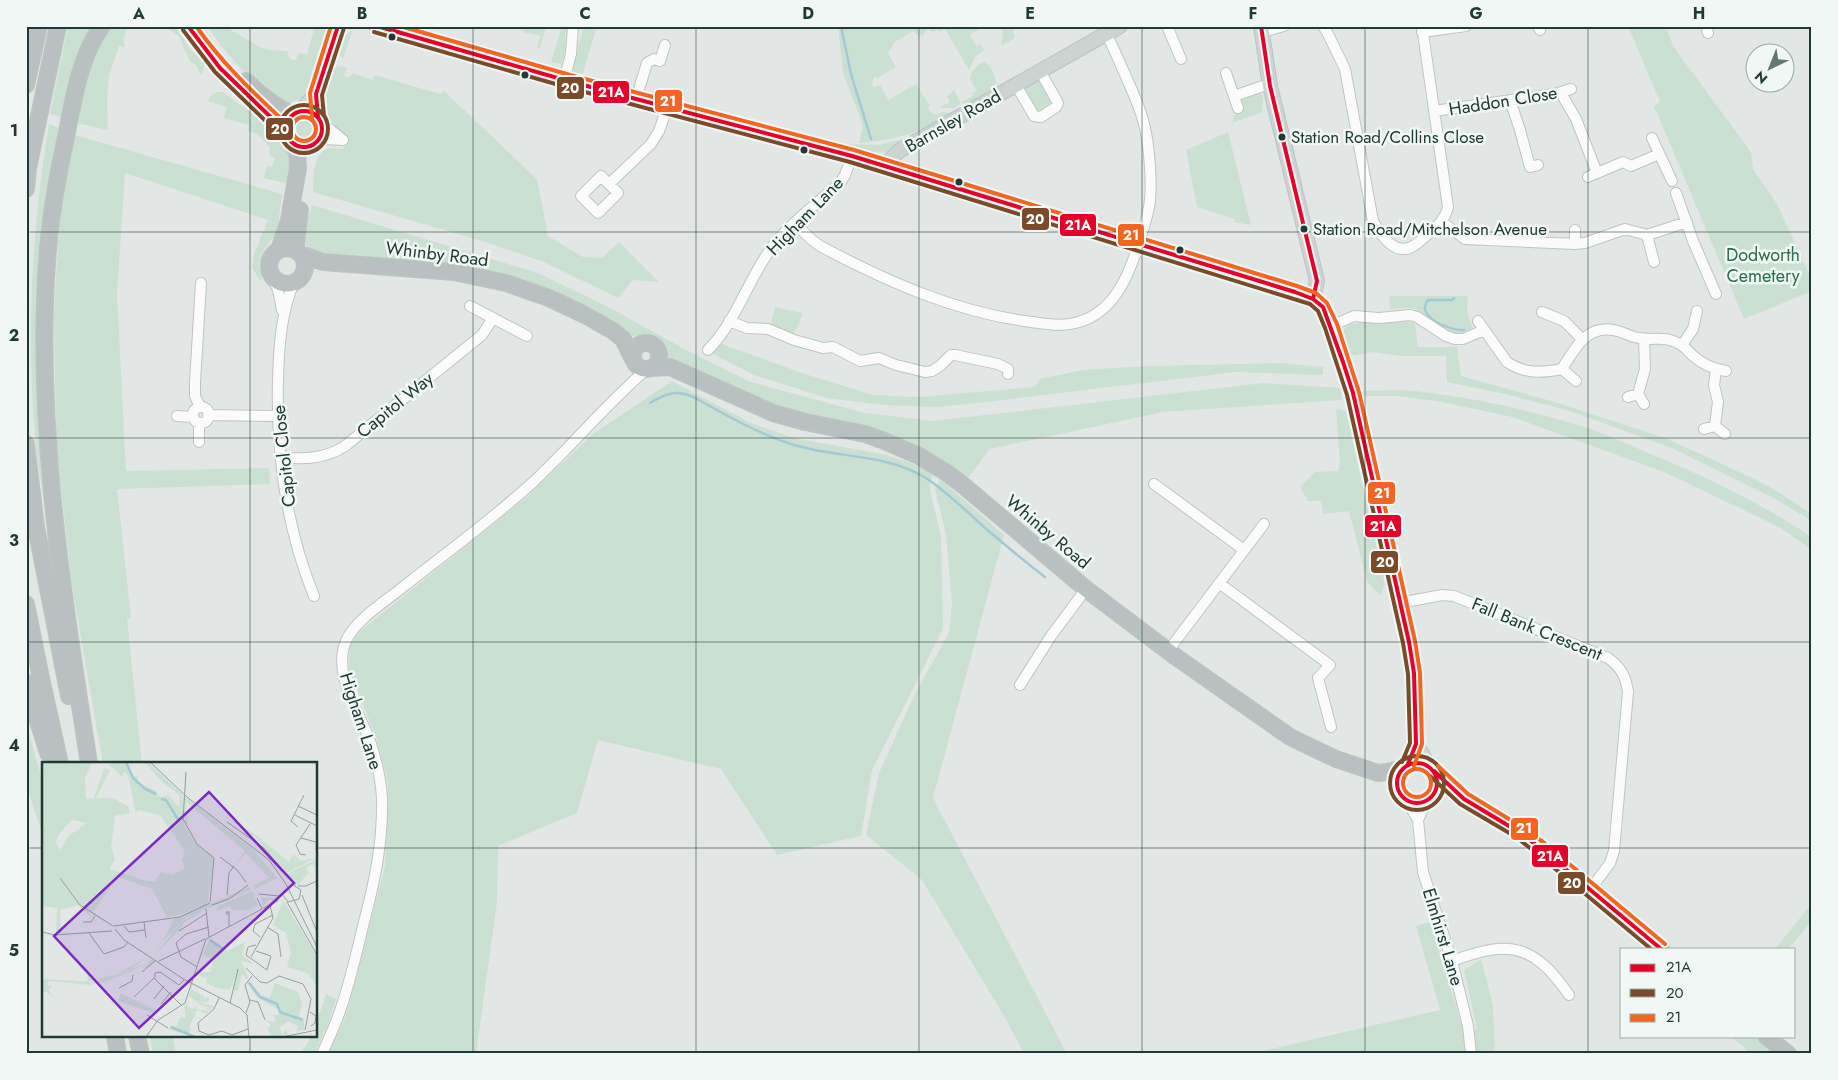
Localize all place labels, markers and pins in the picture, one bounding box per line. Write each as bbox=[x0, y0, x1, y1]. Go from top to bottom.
unlabelled marker bbox=[387, 32, 397, 42]
unlabelled marker bbox=[520, 70, 530, 80]
place label: Station Road/Collins Close bbox=[1291, 125, 1484, 149]
marker: Station Road/Collins Close bbox=[1277, 132, 1287, 142]
unlabelled marker bbox=[799, 145, 809, 155]
unlabelled marker bbox=[954, 177, 964, 187]
place label: Station Road/Mitchelson Avenue bbox=[1313, 217, 1547, 241]
marker: Station Road/Mitchelson Avenue bbox=[1299, 224, 1309, 234]
unlabelled marker bbox=[1175, 245, 1185, 255]

